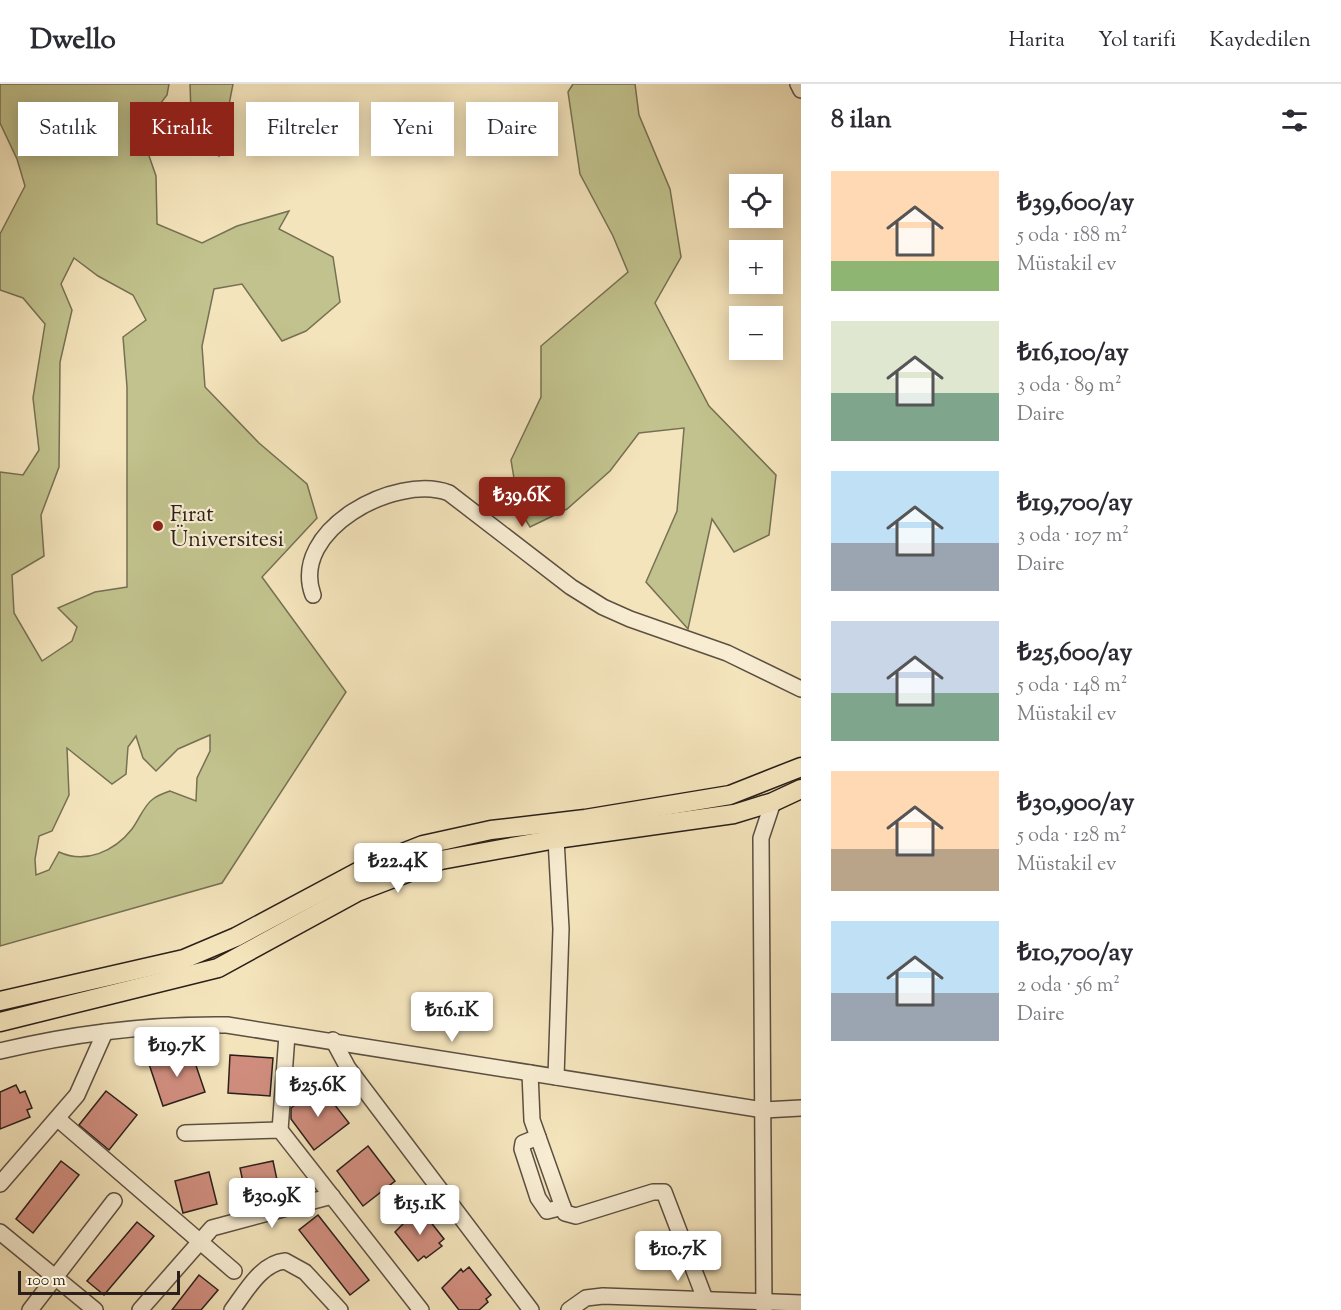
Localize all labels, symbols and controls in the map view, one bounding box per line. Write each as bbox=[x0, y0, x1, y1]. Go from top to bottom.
text: Dwello bbox=[30, 21, 116, 61]
text: Harita bbox=[1008, 26, 1065, 56]
text: Yol tarifi bbox=[1098, 26, 1176, 56]
text: Kaydedilen bbox=[1209, 26, 1311, 56]
chip: Satılık bbox=[18, 102, 118, 156]
chip: Kiralık bbox=[130, 102, 234, 156]
chip: Filtreler bbox=[246, 102, 359, 156]
chip: Yeni bbox=[371, 102, 454, 156]
chip: Daire bbox=[466, 102, 558, 156]
text: 8 ilan bbox=[831, 102, 892, 139]
icon: filters bbox=[1278, 104, 1311, 137]
map controls bbox=[729, 174, 783, 360]
button: locate bbox=[729, 174, 783, 228]
text: ₺39,600/ay bbox=[1017, 185, 1134, 222]
icon: home bbox=[879, 195, 951, 267]
text: 5 oda · 188 m² bbox=[1017, 222, 1127, 251]
button: + bbox=[729, 240, 783, 294]
text: Müstakil ev bbox=[1017, 251, 1116, 280]
button: − bbox=[729, 306, 783, 360]
text: ₺16,100/ay bbox=[1017, 335, 1129, 372]
icon: home bbox=[879, 345, 951, 417]
text: 3 oda · 89 m² bbox=[1017, 372, 1122, 401]
text: Daire bbox=[1017, 401, 1064, 430]
pin: ₺39.6K bbox=[473, 477, 571, 528]
text: ₺39.6K bbox=[493, 482, 551, 511]
text: ₺19,700/ay bbox=[1017, 485, 1133, 522]
icon: home bbox=[879, 495, 951, 567]
place label: Fırat Üniversitesi bbox=[170, 500, 284, 557]
marker: Fırat Üniversitesi bbox=[151, 519, 165, 533]
text: 3 oda · 107 m² bbox=[1017, 522, 1129, 551]
text: Daire bbox=[1017, 551, 1064, 580]
text: ₺25,600/ay bbox=[1017, 635, 1132, 672]
icon: home bbox=[879, 645, 951, 717]
text: 5 oda · 148 m² bbox=[1017, 672, 1128, 701]
text: Müstakil ev bbox=[1017, 701, 1116, 730]
text: ₺30,900/ay bbox=[1017, 785, 1134, 822]
icon: home bbox=[879, 795, 951, 867]
text: 5 oda · 128 m² bbox=[1017, 822, 1127, 851]
pin: ₺22.4K bbox=[349, 843, 447, 894]
text: ₺22.4K bbox=[368, 848, 428, 877]
text: Müstakil ev bbox=[1017, 851, 1116, 880]
text: ₺10,700/ay bbox=[1017, 935, 1133, 972]
icon: home bbox=[879, 945, 951, 1017]
text: 2 oda · 56 m² bbox=[1017, 972, 1120, 1001]
pin: ₺16.1K bbox=[403, 992, 501, 1043]
text: ₺16.1K bbox=[425, 997, 479, 1026]
text: Daire bbox=[1017, 1001, 1064, 1030]
pin: ₺19.7K bbox=[128, 1027, 226, 1078]
text: ₺19.7K bbox=[148, 1032, 206, 1061]
pin: ₺25.6K bbox=[269, 1067, 367, 1118]
text: ₺25.6K bbox=[290, 1072, 346, 1101]
pin: ₺30.9K bbox=[223, 1178, 321, 1229]
text: ₺30.9K bbox=[243, 1183, 301, 1212]
pin: ₺15.1K bbox=[371, 1185, 469, 1236]
text: ₺15.1K bbox=[394, 1190, 446, 1219]
pin: ₺10.7K bbox=[629, 1231, 727, 1282]
text: ₺10.7K bbox=[649, 1236, 707, 1265]
scale bar bbox=[18, 1268, 180, 1296]
text: 100 m bbox=[27, 1270, 66, 1293]

